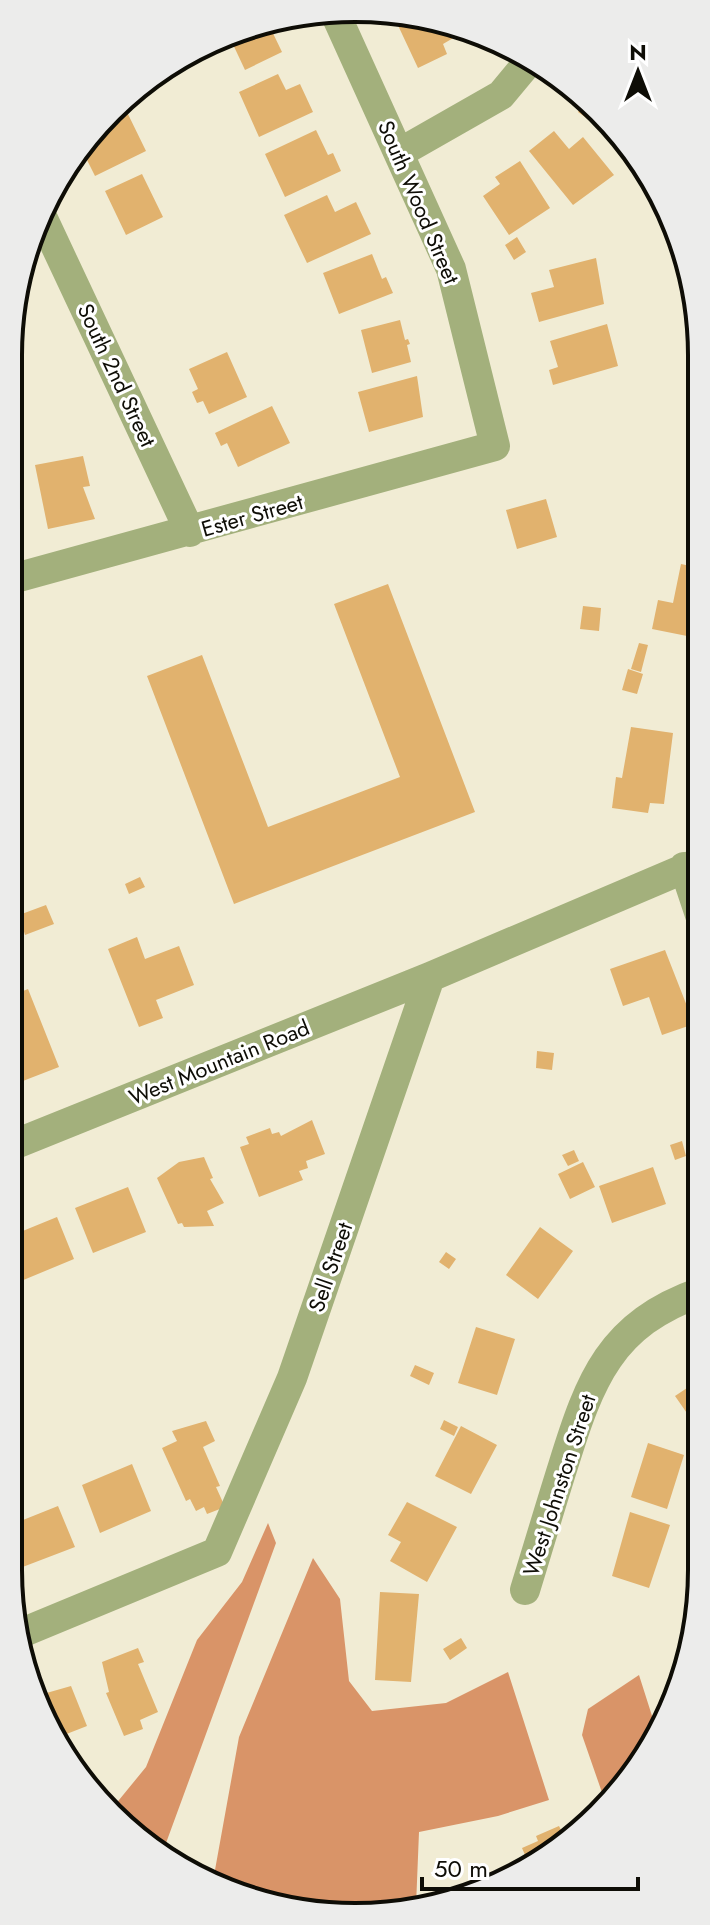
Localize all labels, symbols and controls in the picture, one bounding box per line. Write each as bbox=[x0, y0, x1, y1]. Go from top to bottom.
north arrow bbox=[598, 32, 678, 112]
text: N bbox=[629, 36, 647, 68]
street label: South Wood Street bbox=[370, 115, 468, 289]
street label: South 2nd Street bbox=[70, 298, 165, 453]
street label: Ester Street bbox=[197, 485, 307, 545]
street label: West Mountain Road bbox=[124, 1011, 314, 1113]
street label: Sell Street bbox=[300, 1217, 360, 1316]
street label: West Johnston Street bbox=[515, 1389, 604, 1580]
scale bar bbox=[422, 1841, 638, 1891]
text: 50 m bbox=[434, 1851, 488, 1886]

